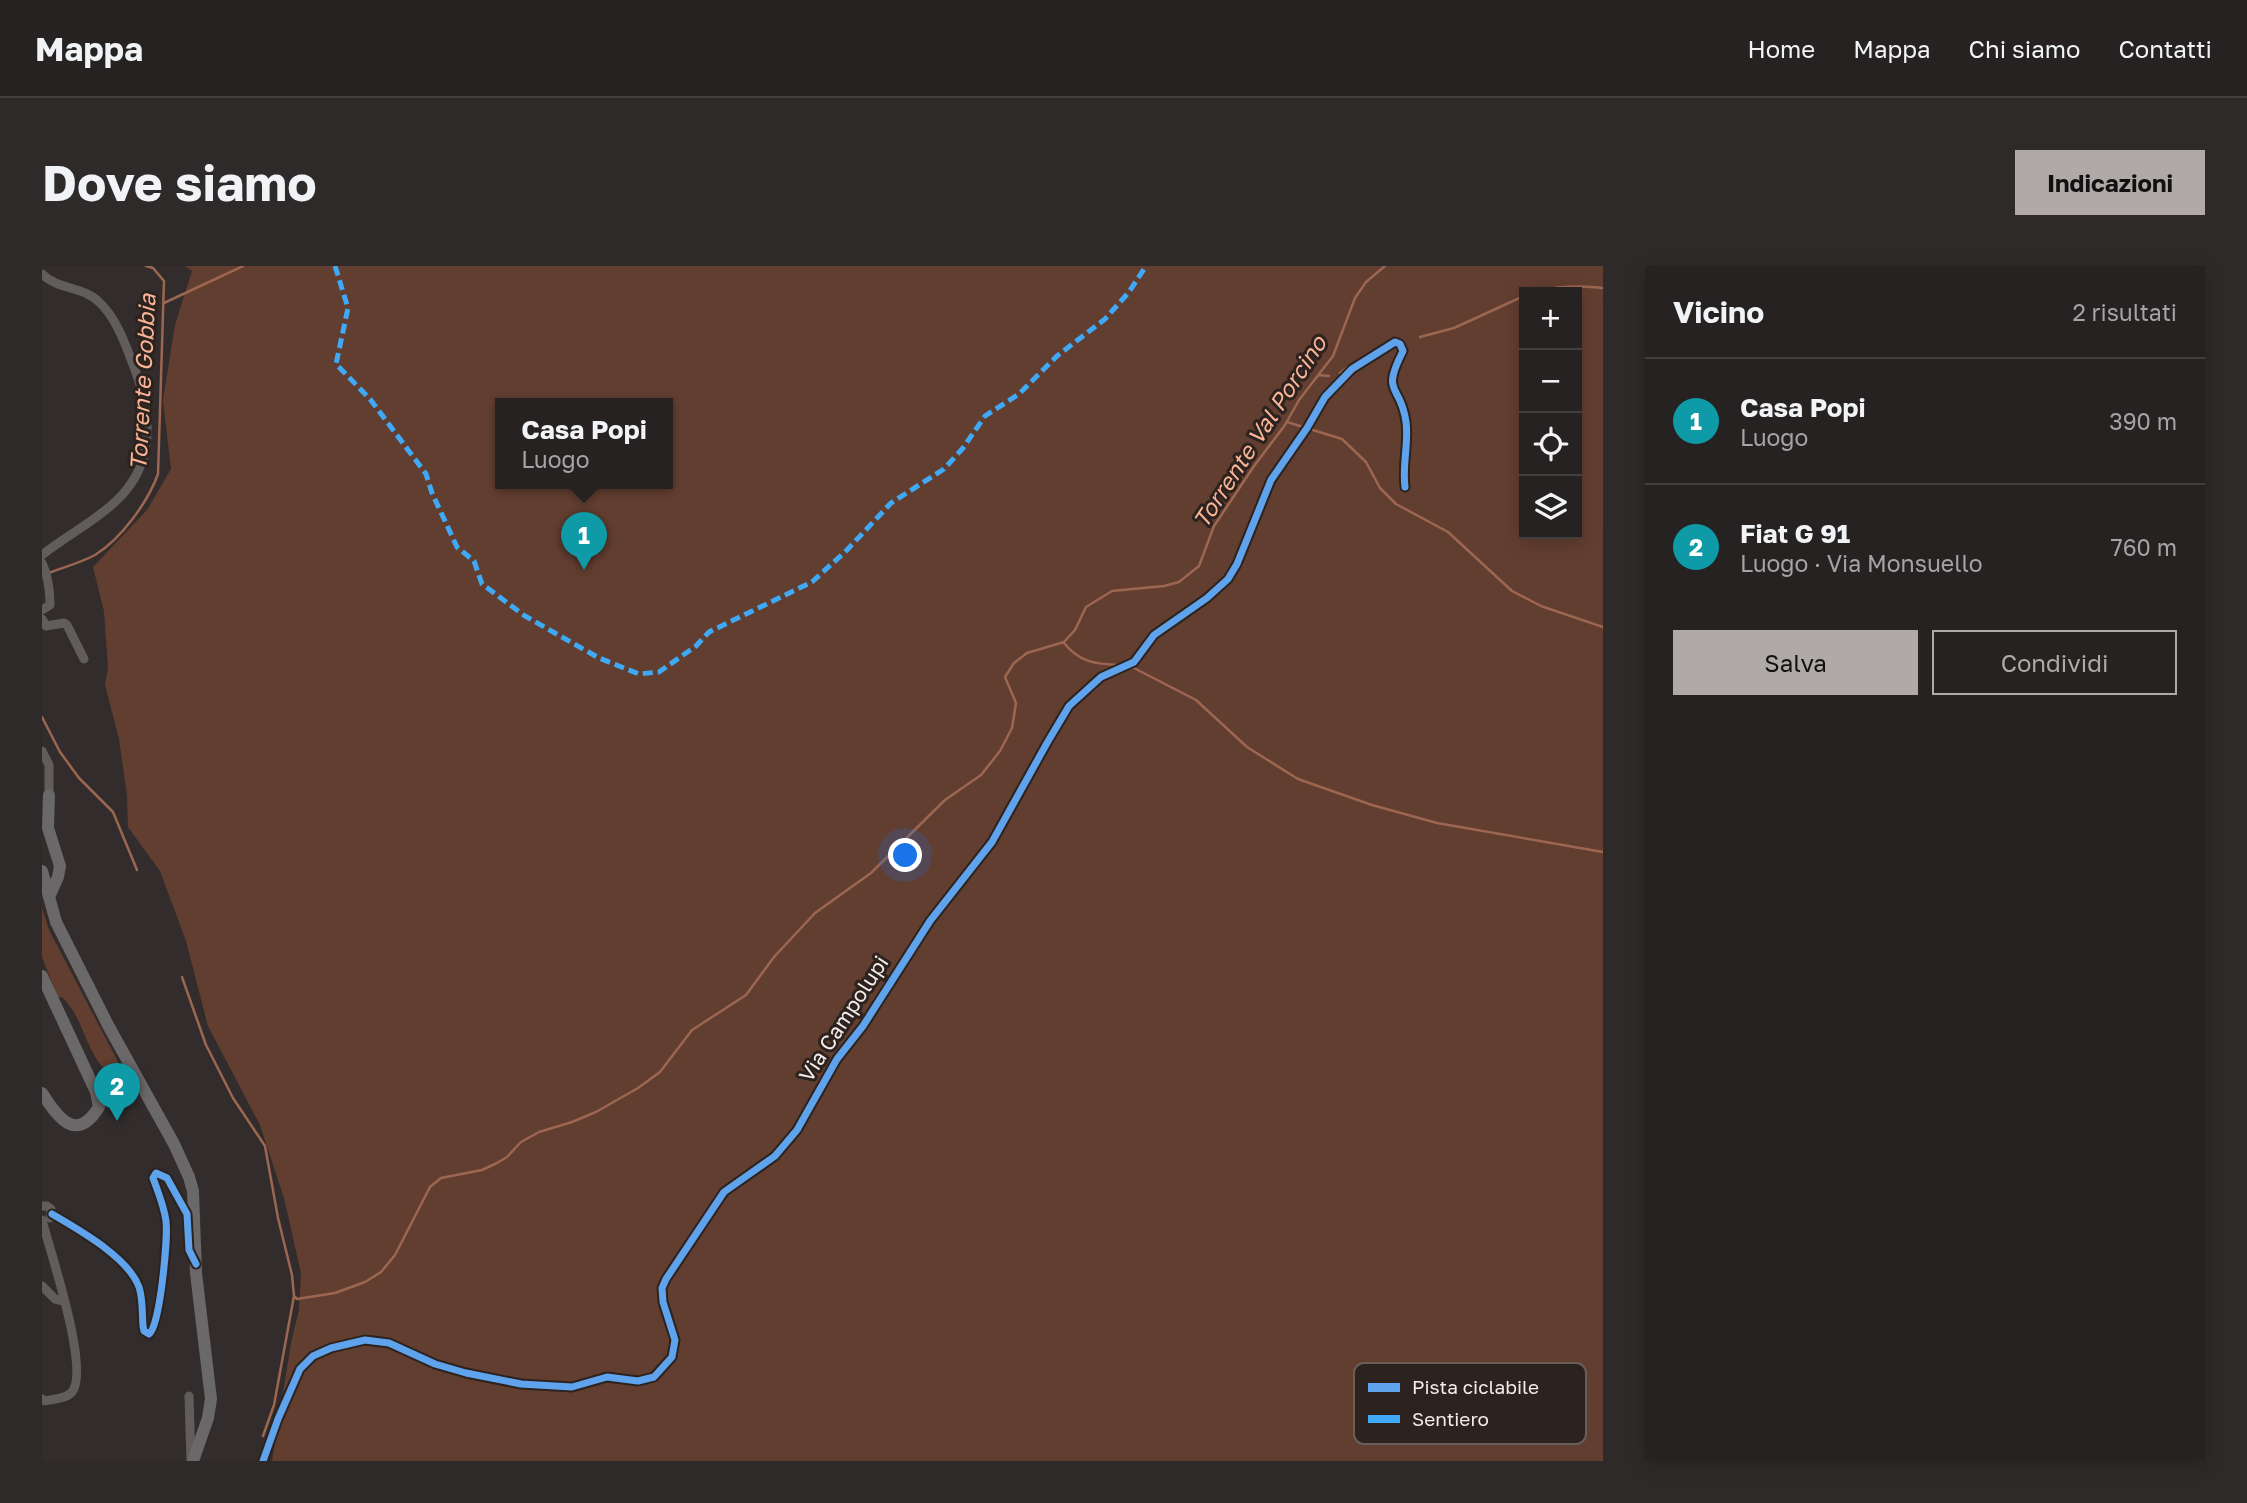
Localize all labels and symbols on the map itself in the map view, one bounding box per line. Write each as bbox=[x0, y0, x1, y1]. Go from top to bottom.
water label: Torrente Gobbia bbox=[123, 292, 161, 471]
water label: Torrente Val Porcino bbox=[1187, 329, 1332, 533]
pin: 1 bbox=[561, 512, 607, 570]
your location bbox=[888, 838, 922, 872]
street label: Via Campolupi bbox=[793, 951, 894, 1086]
pin: 2 bbox=[94, 1063, 140, 1121]
legend bbox=[1354, 1363, 1586, 1444]
text: Pista ciclabile bbox=[1412, 1375, 1539, 1398]
text: Sentiero bbox=[1412, 1407, 1489, 1430]

